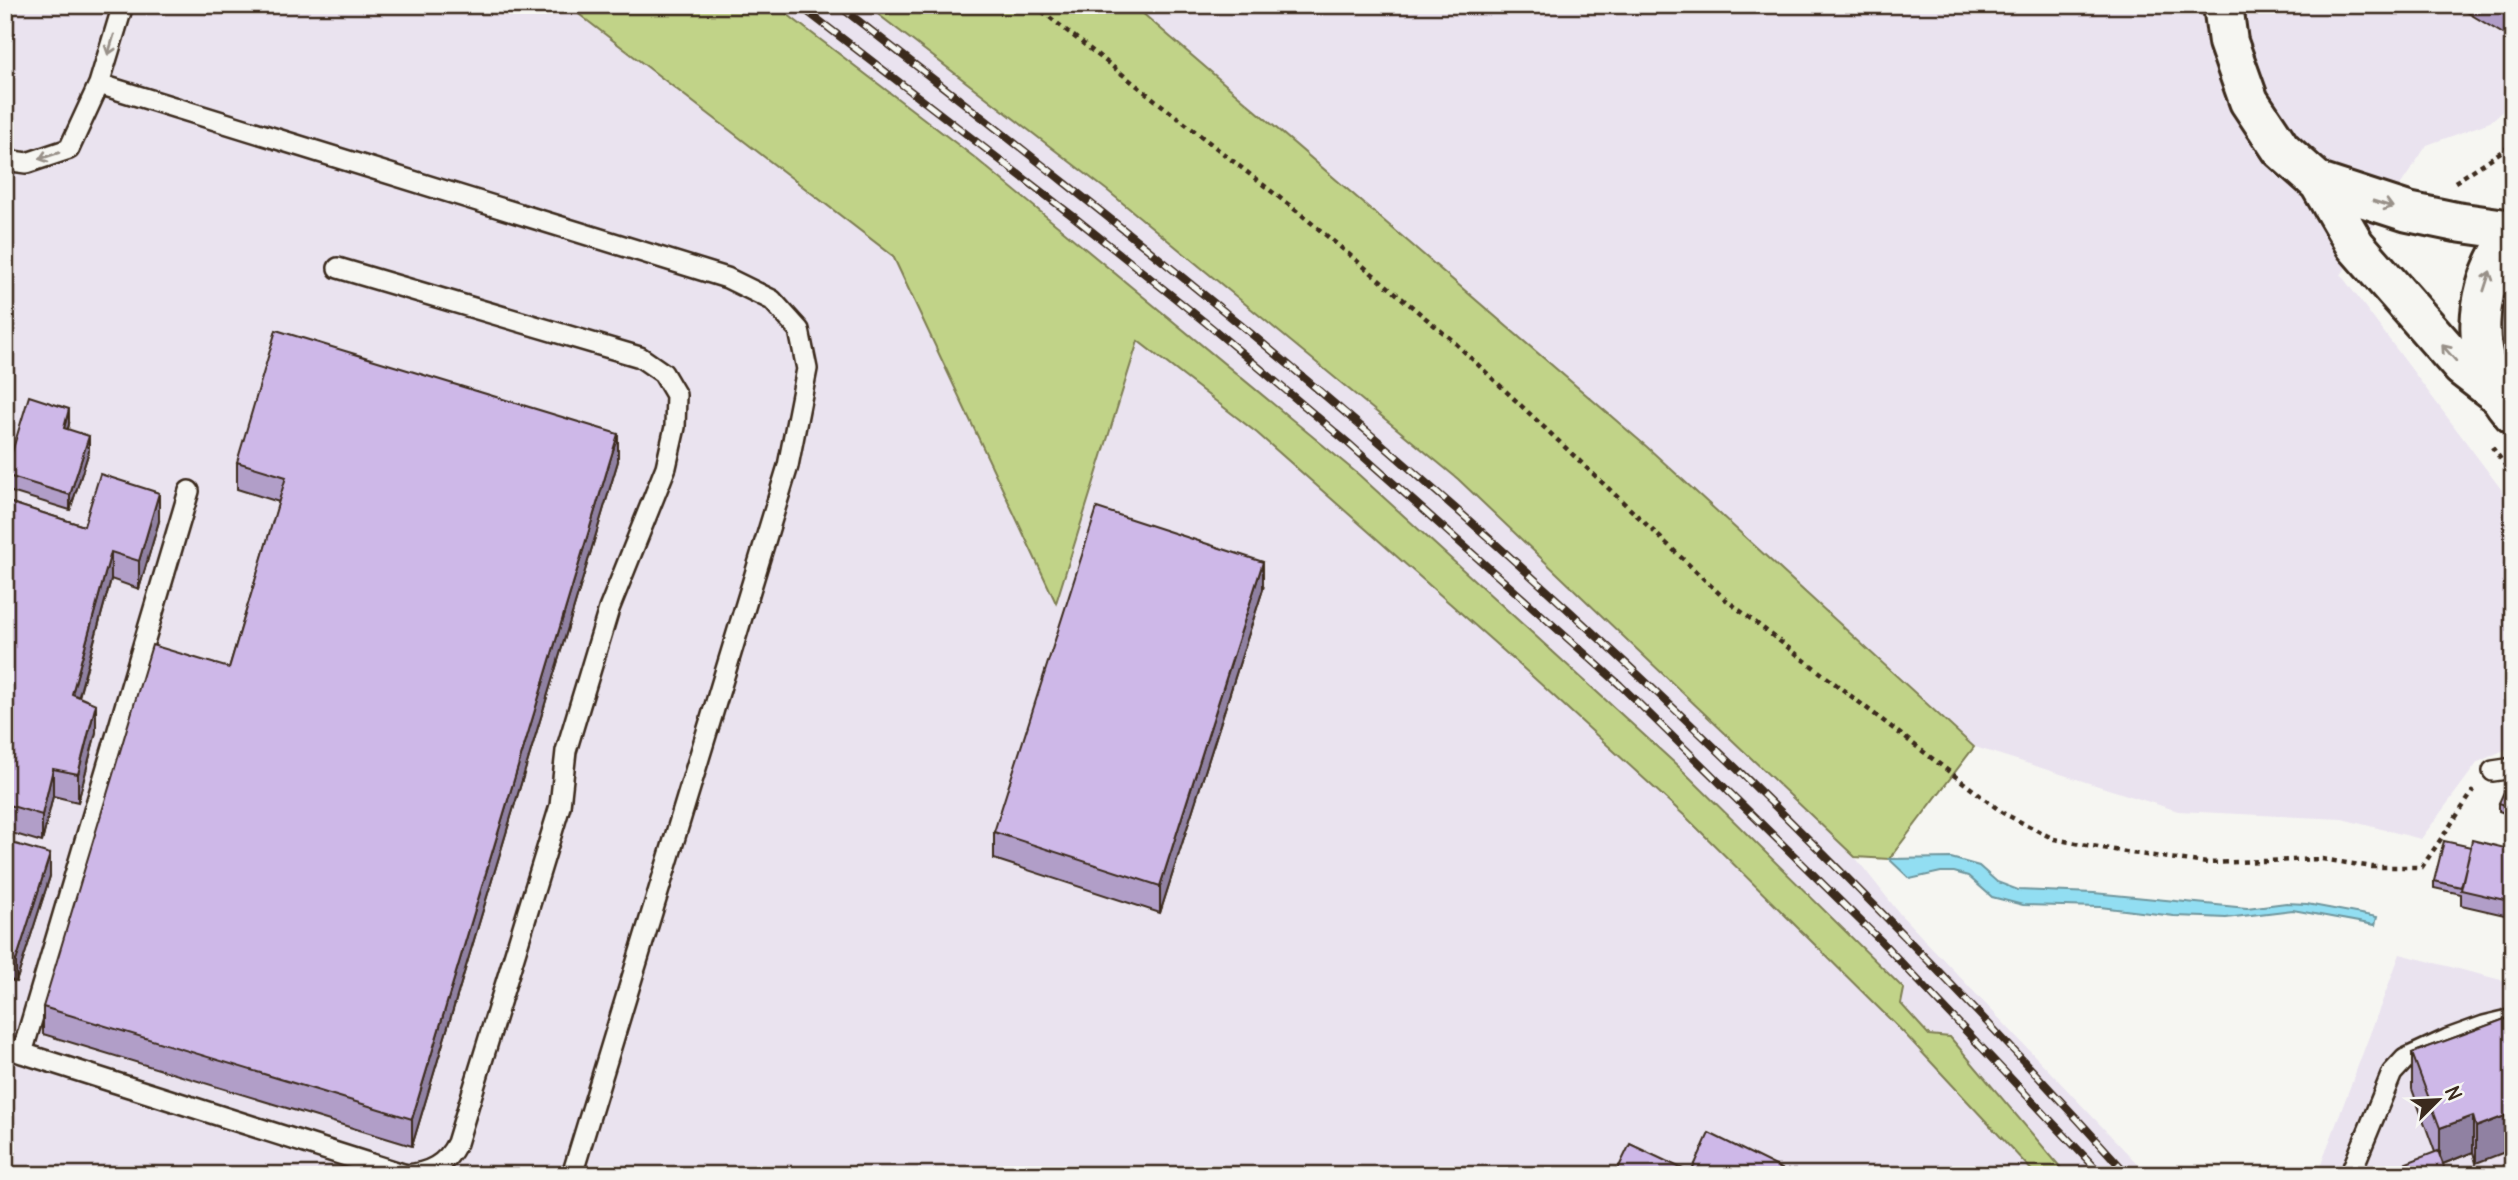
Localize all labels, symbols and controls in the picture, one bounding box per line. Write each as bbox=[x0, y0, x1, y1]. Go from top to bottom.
one-way arrow bbox=[103, 33, 116, 55]
one-way arrow bbox=[39, 150, 61, 163]
one-way arrow bbox=[2372, 199, 2394, 212]
one-way arrow bbox=[2482, 270, 2495, 292]
one-way arrow bbox=[2441, 344, 2457, 362]
north arrow bbox=[2402, 1064, 2472, 1134]
text: N bbox=[2440, 1082, 2467, 1104]

